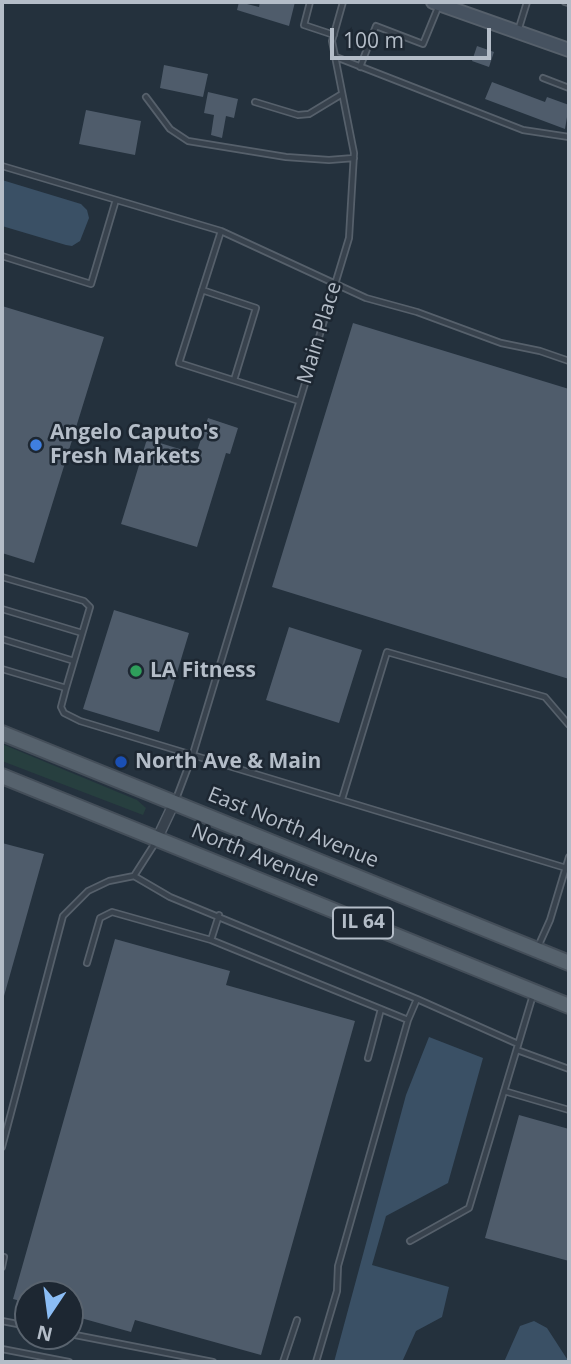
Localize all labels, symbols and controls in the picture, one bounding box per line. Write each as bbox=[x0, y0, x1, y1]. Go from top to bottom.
scale bar bbox=[333, 14, 494, 58]
text: 100 m bbox=[343, 26, 404, 54]
street label: Main Place bbox=[293, 279, 347, 387]
place label: Angelo Caputo's Fresh Markets bbox=[50, 420, 219, 470]
marker: Angelo Caputo's Fresh Markets bbox=[28, 437, 44, 453]
place label: LA Fitness bbox=[150, 658, 256, 684]
marker: LA Fitness bbox=[128, 663, 144, 679]
place label: North Ave & Main bbox=[135, 749, 321, 775]
marker: North Ave & Main bbox=[113, 754, 129, 770]
street label: East North Avenue bbox=[204, 782, 382, 874]
street label: North Avenue bbox=[187, 819, 323, 893]
road number: IL 64 bbox=[333, 908, 393, 939]
north arrow bbox=[14, 1280, 84, 1350]
text: N bbox=[34, 1319, 55, 1348]

